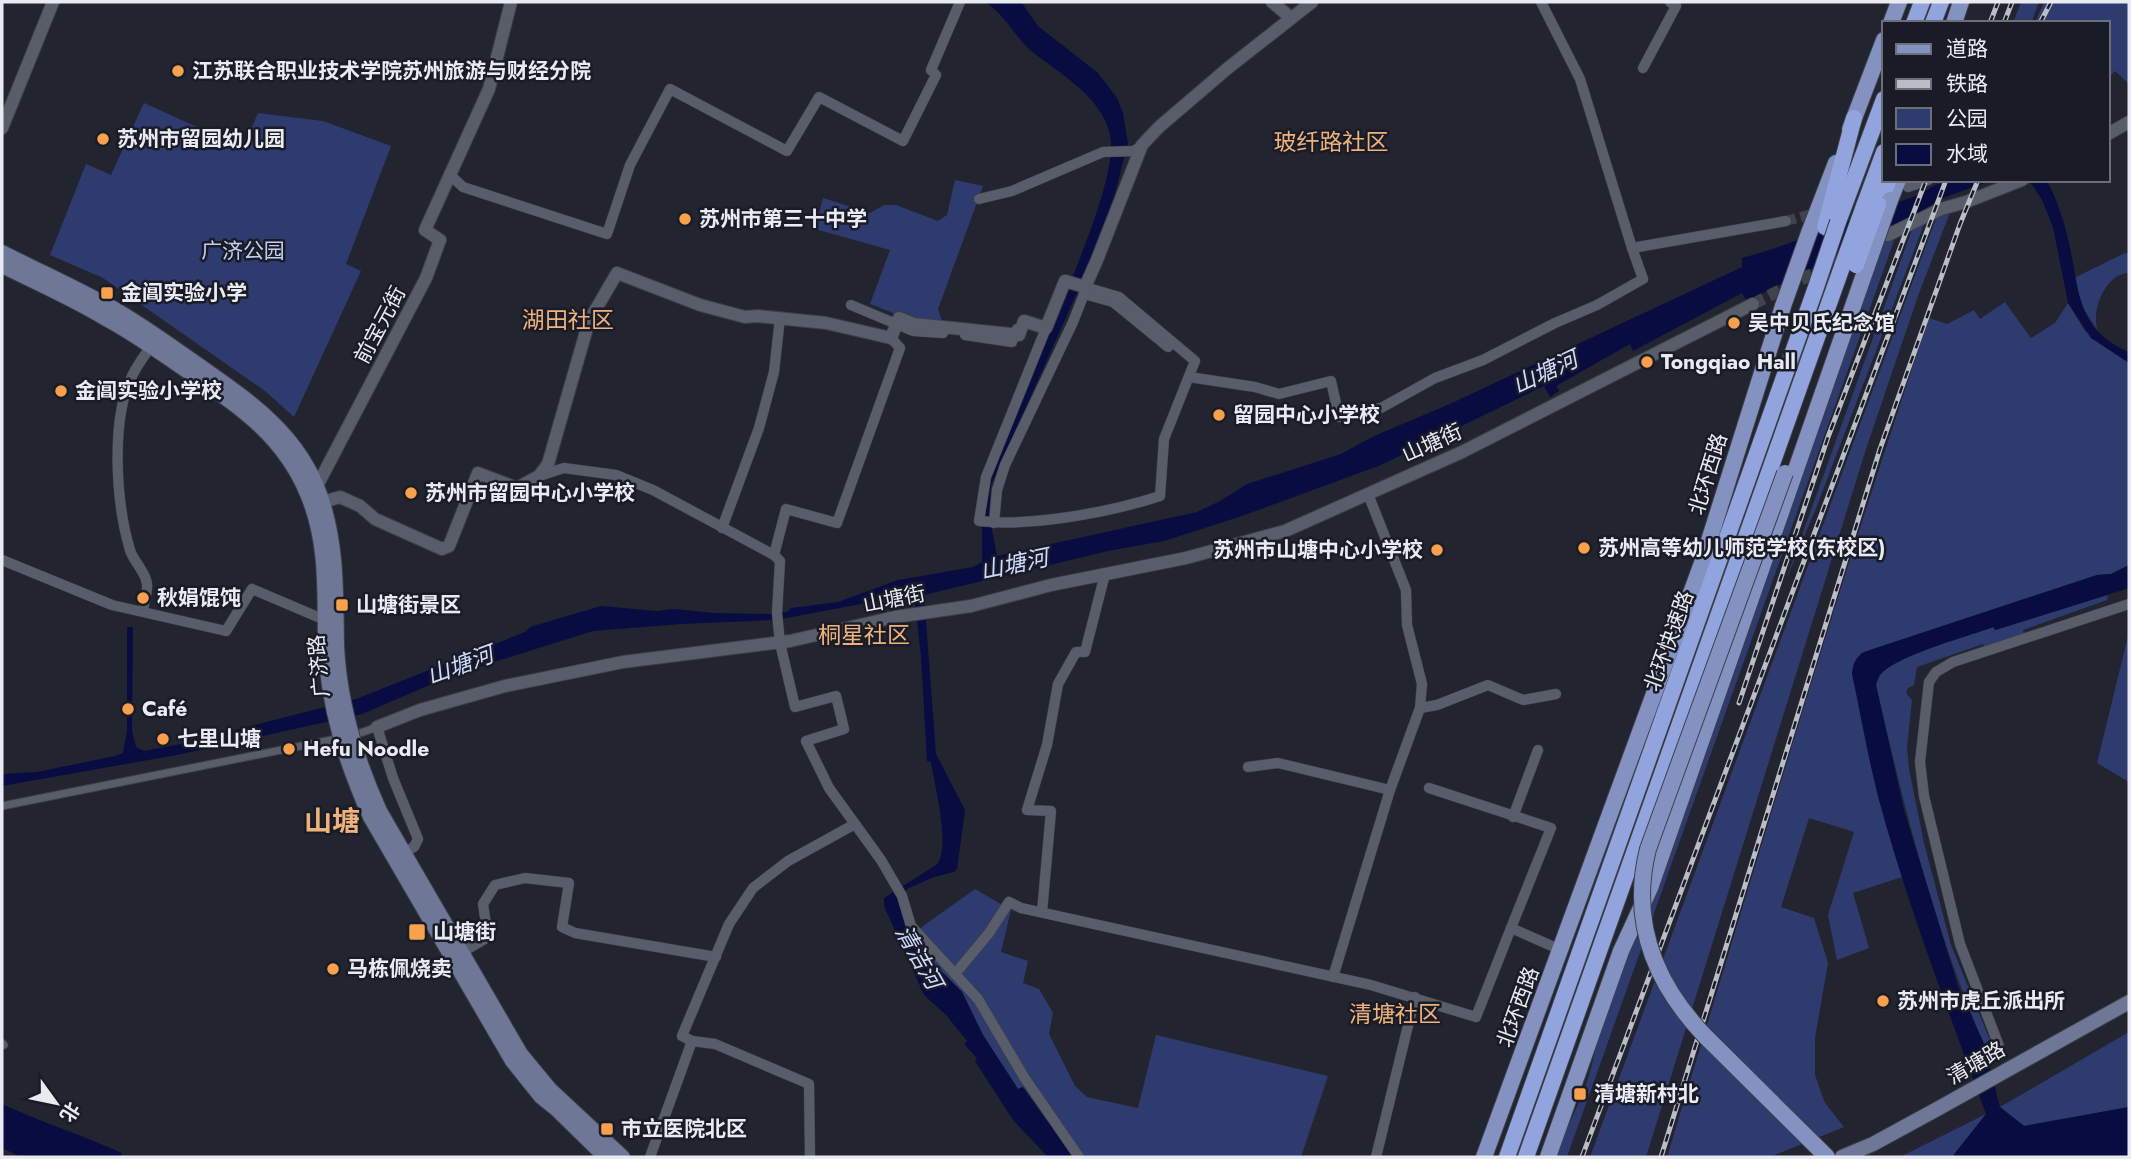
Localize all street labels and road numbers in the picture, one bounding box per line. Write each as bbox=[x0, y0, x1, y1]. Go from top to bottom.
street label: 前宝元街 bbox=[347, 281, 413, 369]
street label: 山塘街 bbox=[1397, 416, 1467, 470]
street label: 北环西路 bbox=[1681, 429, 1735, 519]
street label: 山塘街 bbox=[860, 578, 928, 620]
street label: 北环快速路 bbox=[1637, 587, 1701, 695]
street label: 广济路 bbox=[301, 633, 337, 699]
street label: 北环西路 bbox=[1490, 962, 1546, 1052]
street label: 清塘路 bbox=[1941, 1034, 2011, 1092]

